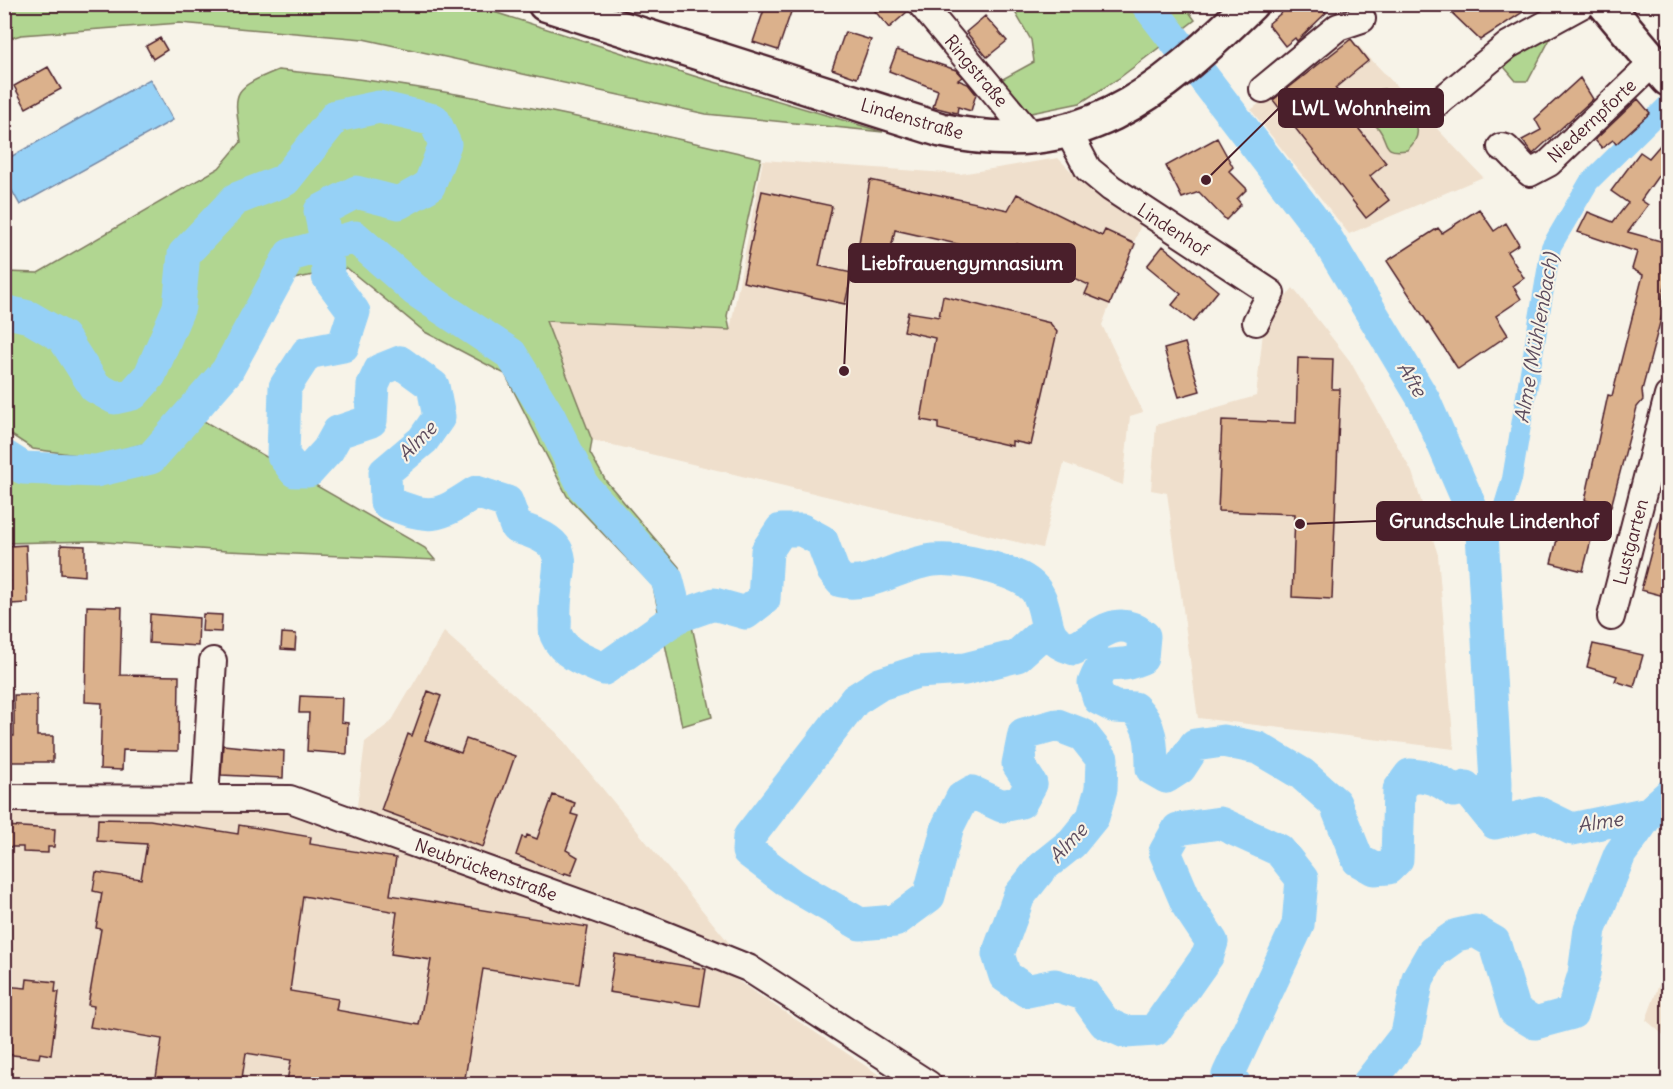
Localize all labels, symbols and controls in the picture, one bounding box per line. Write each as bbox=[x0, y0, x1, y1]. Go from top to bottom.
street label: Ringstraße bbox=[940, 30, 1013, 111]
street label: Niedernpforte bbox=[1543, 74, 1641, 168]
callout: LWL Wohnheim bbox=[1279, 89, 1443, 127]
street label: Lindenstraße bbox=[858, 93, 966, 144]
text: LWL Wohnheim bbox=[1291, 95, 1431, 120]
street label: Lindenhof bbox=[1133, 198, 1214, 262]
callout: Liebfrauengymnasium bbox=[849, 244, 1075, 282]
text: Liebfrauengymnasium bbox=[861, 250, 1064, 275]
water label: Alme (Mühlenbach) bbox=[1508, 250, 1563, 425]
water label: Afte bbox=[1392, 357, 1433, 402]
water label: Alme bbox=[392, 415, 442, 466]
street label: Lustgarten bbox=[1608, 496, 1653, 587]
callout: Grundschule Lindenhof bbox=[1377, 502, 1611, 540]
text: Grundschule Lindenhof bbox=[1389, 508, 1601, 533]
water label: Alme bbox=[1575, 805, 1626, 837]
water label: Alme bbox=[1043, 817, 1093, 868]
street label: Neubrückenstraße bbox=[412, 833, 560, 906]

